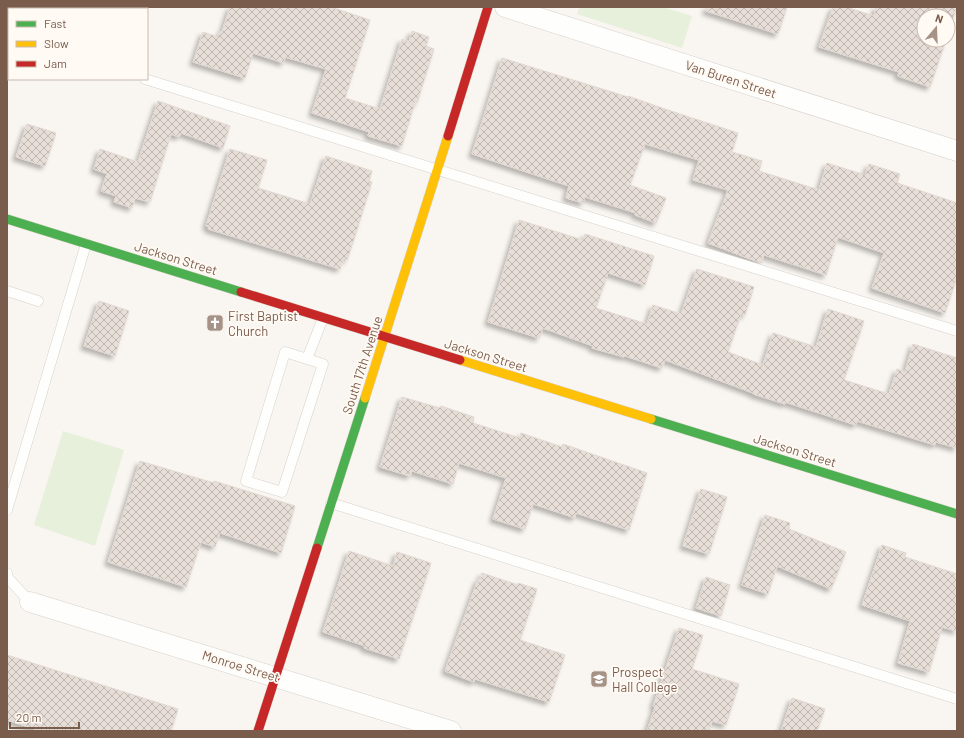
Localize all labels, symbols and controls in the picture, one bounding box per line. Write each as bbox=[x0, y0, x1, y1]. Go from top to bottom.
legend bbox=[8, 8, 148, 80]
north arrow bbox=[916, 8, 956, 48]
text: N bbox=[934, 11, 945, 25]
text: Fast bbox=[44, 16, 67, 30]
text: Slow bbox=[44, 36, 69, 50]
text: Jam bbox=[44, 56, 67, 70]
street label: Van Buren Street bbox=[683, 57, 779, 101]
street label: Jackson Street bbox=[133, 238, 219, 278]
place label: First Baptist Church bbox=[228, 308, 298, 339]
church icon: First Baptist Church bbox=[205, 313, 225, 333]
street label: South 17th Avenue bbox=[339, 314, 385, 416]
street label: Jackson Street bbox=[443, 335, 529, 375]
street label: Jackson Street bbox=[752, 430, 838, 470]
street label: Monroe Street bbox=[200, 647, 282, 685]
place label: Prospect Hall College bbox=[612, 664, 678, 695]
school or university icon: Prospect Hall College bbox=[589, 669, 609, 689]
scale bar bbox=[10, 704, 79, 730]
text: 20 m bbox=[16, 710, 42, 724]

